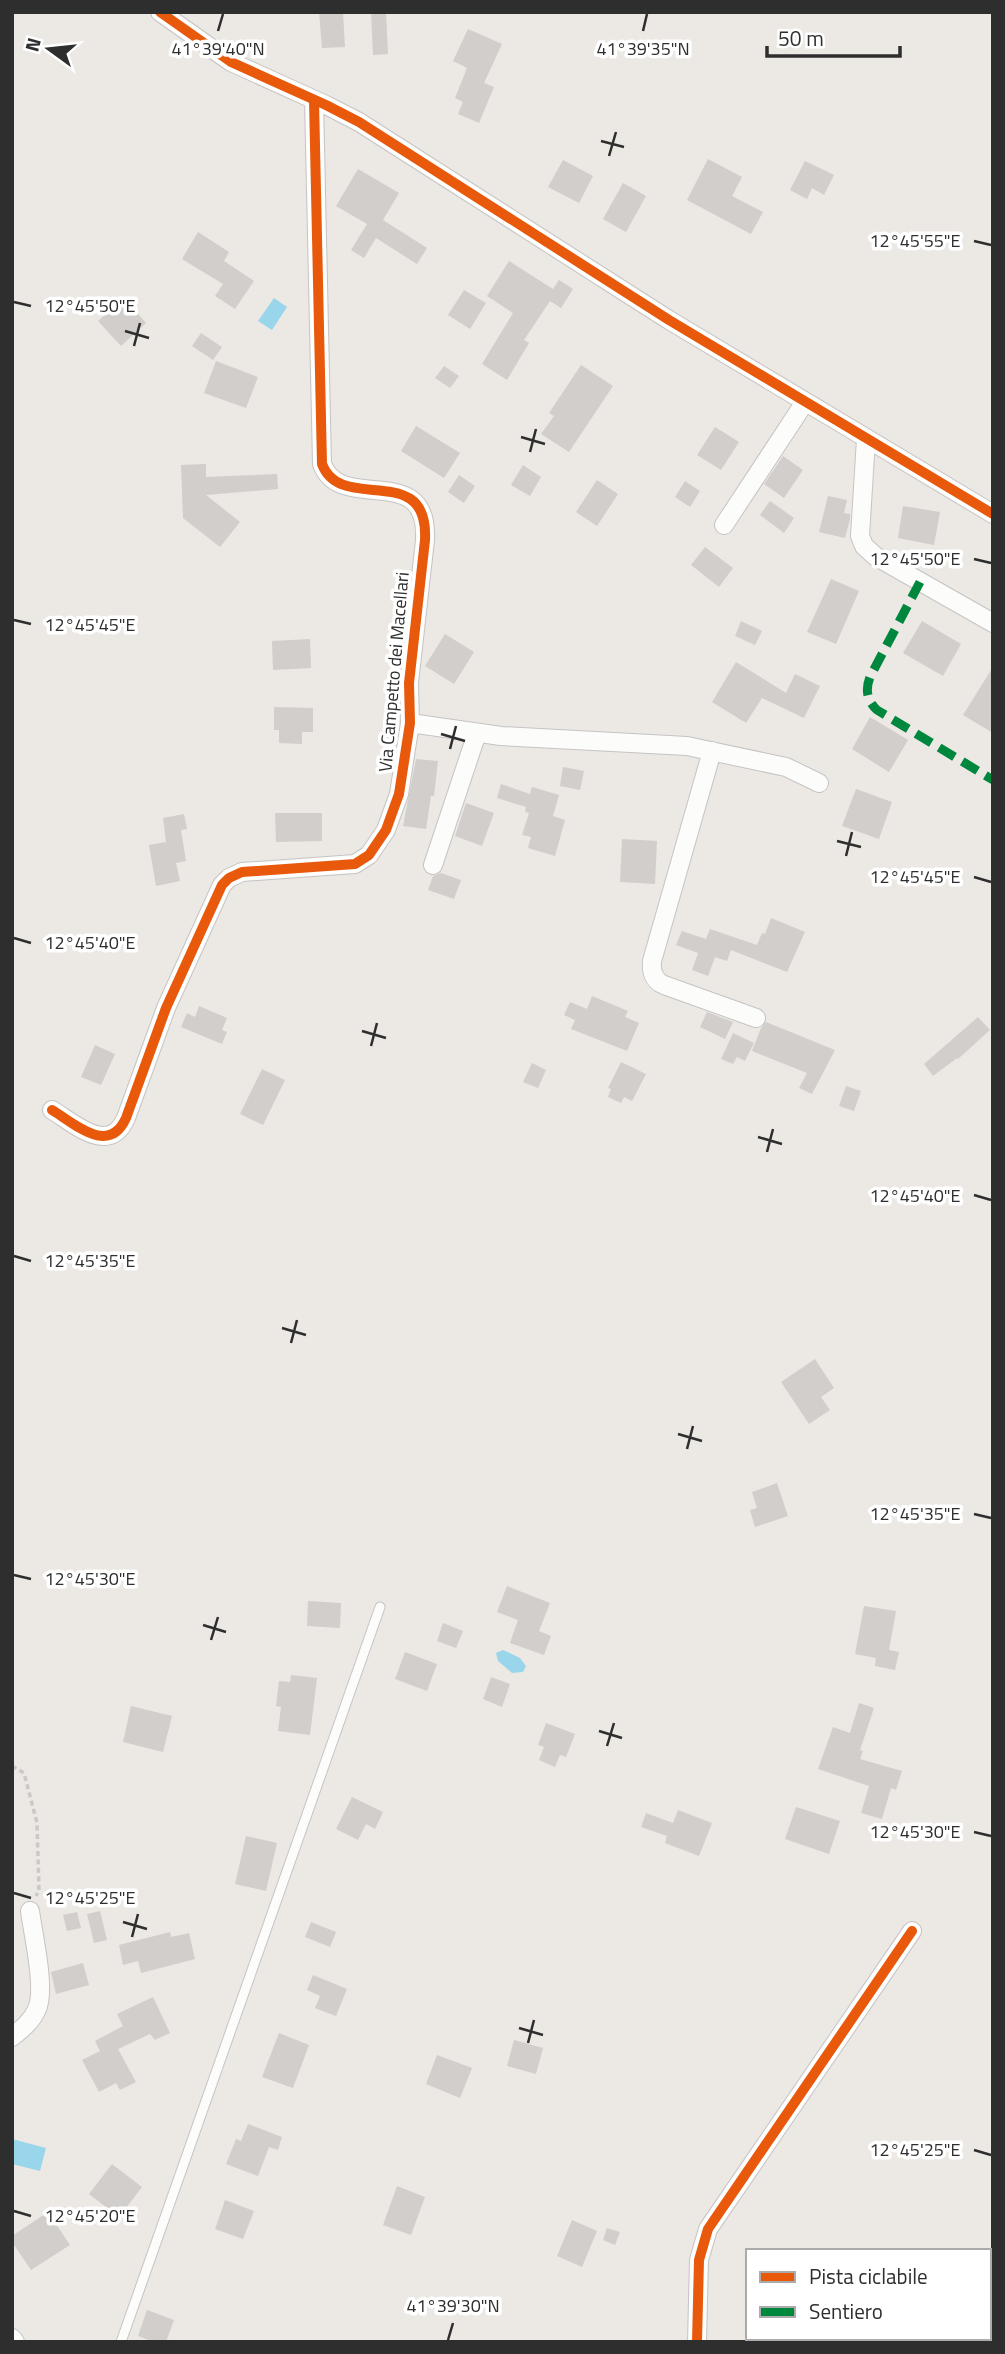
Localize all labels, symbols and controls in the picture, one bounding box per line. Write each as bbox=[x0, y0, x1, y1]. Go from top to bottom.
north arrow bbox=[14, 14, 84, 84]
scale bar bbox=[767, 14, 900, 58]
text: 50 m bbox=[778, 22, 824, 54]
text: N bbox=[16, 34, 48, 55]
text: 41°39'40"N bbox=[171, 35, 265, 62]
text: 41°39'35"N bbox=[596, 35, 690, 62]
text: 12°45'55"E bbox=[870, 227, 961, 254]
text: 12°45'50"E bbox=[45, 292, 136, 319]
text: 12°45'50"E bbox=[870, 545, 961, 572]
street label: Via Campetto dei Macellari bbox=[371, 571, 416, 773]
text: 12°45'45"E bbox=[45, 611, 136, 638]
text: 12°45'45"E bbox=[870, 863, 961, 890]
text: 12°45'40"E bbox=[45, 929, 136, 956]
text: 12°45'40"E bbox=[870, 1182, 961, 1209]
text: 12°45'35"E bbox=[45, 1247, 136, 1274]
text: 12°45'35"E bbox=[870, 1500, 961, 1527]
text: 12°45'30"E bbox=[45, 1565, 136, 1592]
text: 12°45'30"E bbox=[870, 1818, 961, 1845]
text: 12°45'25"E bbox=[45, 1884, 136, 1911]
text: 12°45'25"E bbox=[870, 2136, 961, 2163]
text: 12°45'20"E bbox=[45, 2202, 136, 2229]
legend bbox=[746, 2249, 991, 2340]
text: Pista ciclabile bbox=[809, 2260, 928, 2292]
text: 41°39'30"N bbox=[406, 2292, 500, 2319]
text: Sentiero bbox=[809, 2295, 883, 2327]

